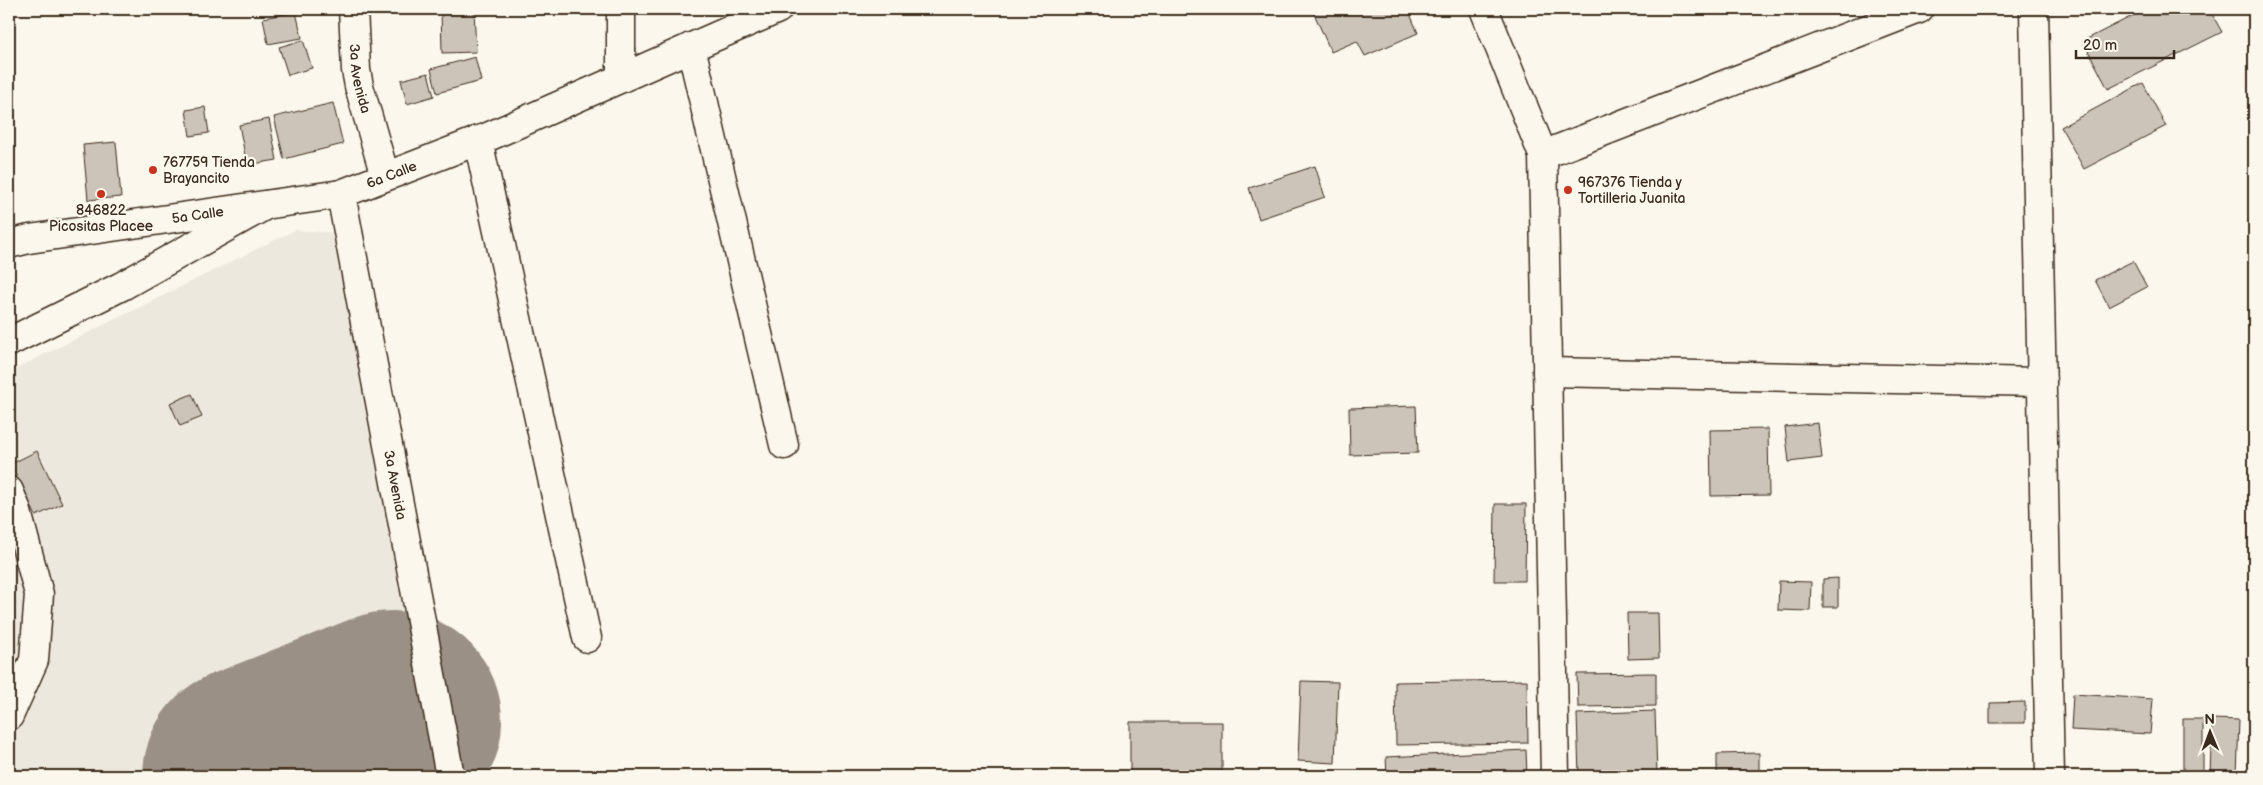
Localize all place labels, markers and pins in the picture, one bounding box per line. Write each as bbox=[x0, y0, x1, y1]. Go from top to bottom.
place label: 767759 Tienda Brayancito bbox=[163, 154, 255, 187]
marker: 767759 Tienda Brayancito bbox=[147, 164, 159, 176]
place label: 967376 Tienda y Tortilleria Juanita bbox=[1578, 174, 1685, 207]
marker: 967376 Tienda y Tortilleria Juanita bbox=[1562, 184, 1574, 196]
marker: 846822 Picositas Placee bbox=[95, 188, 107, 200]
place label: 846822 Picositas Placee bbox=[49, 202, 153, 235]

